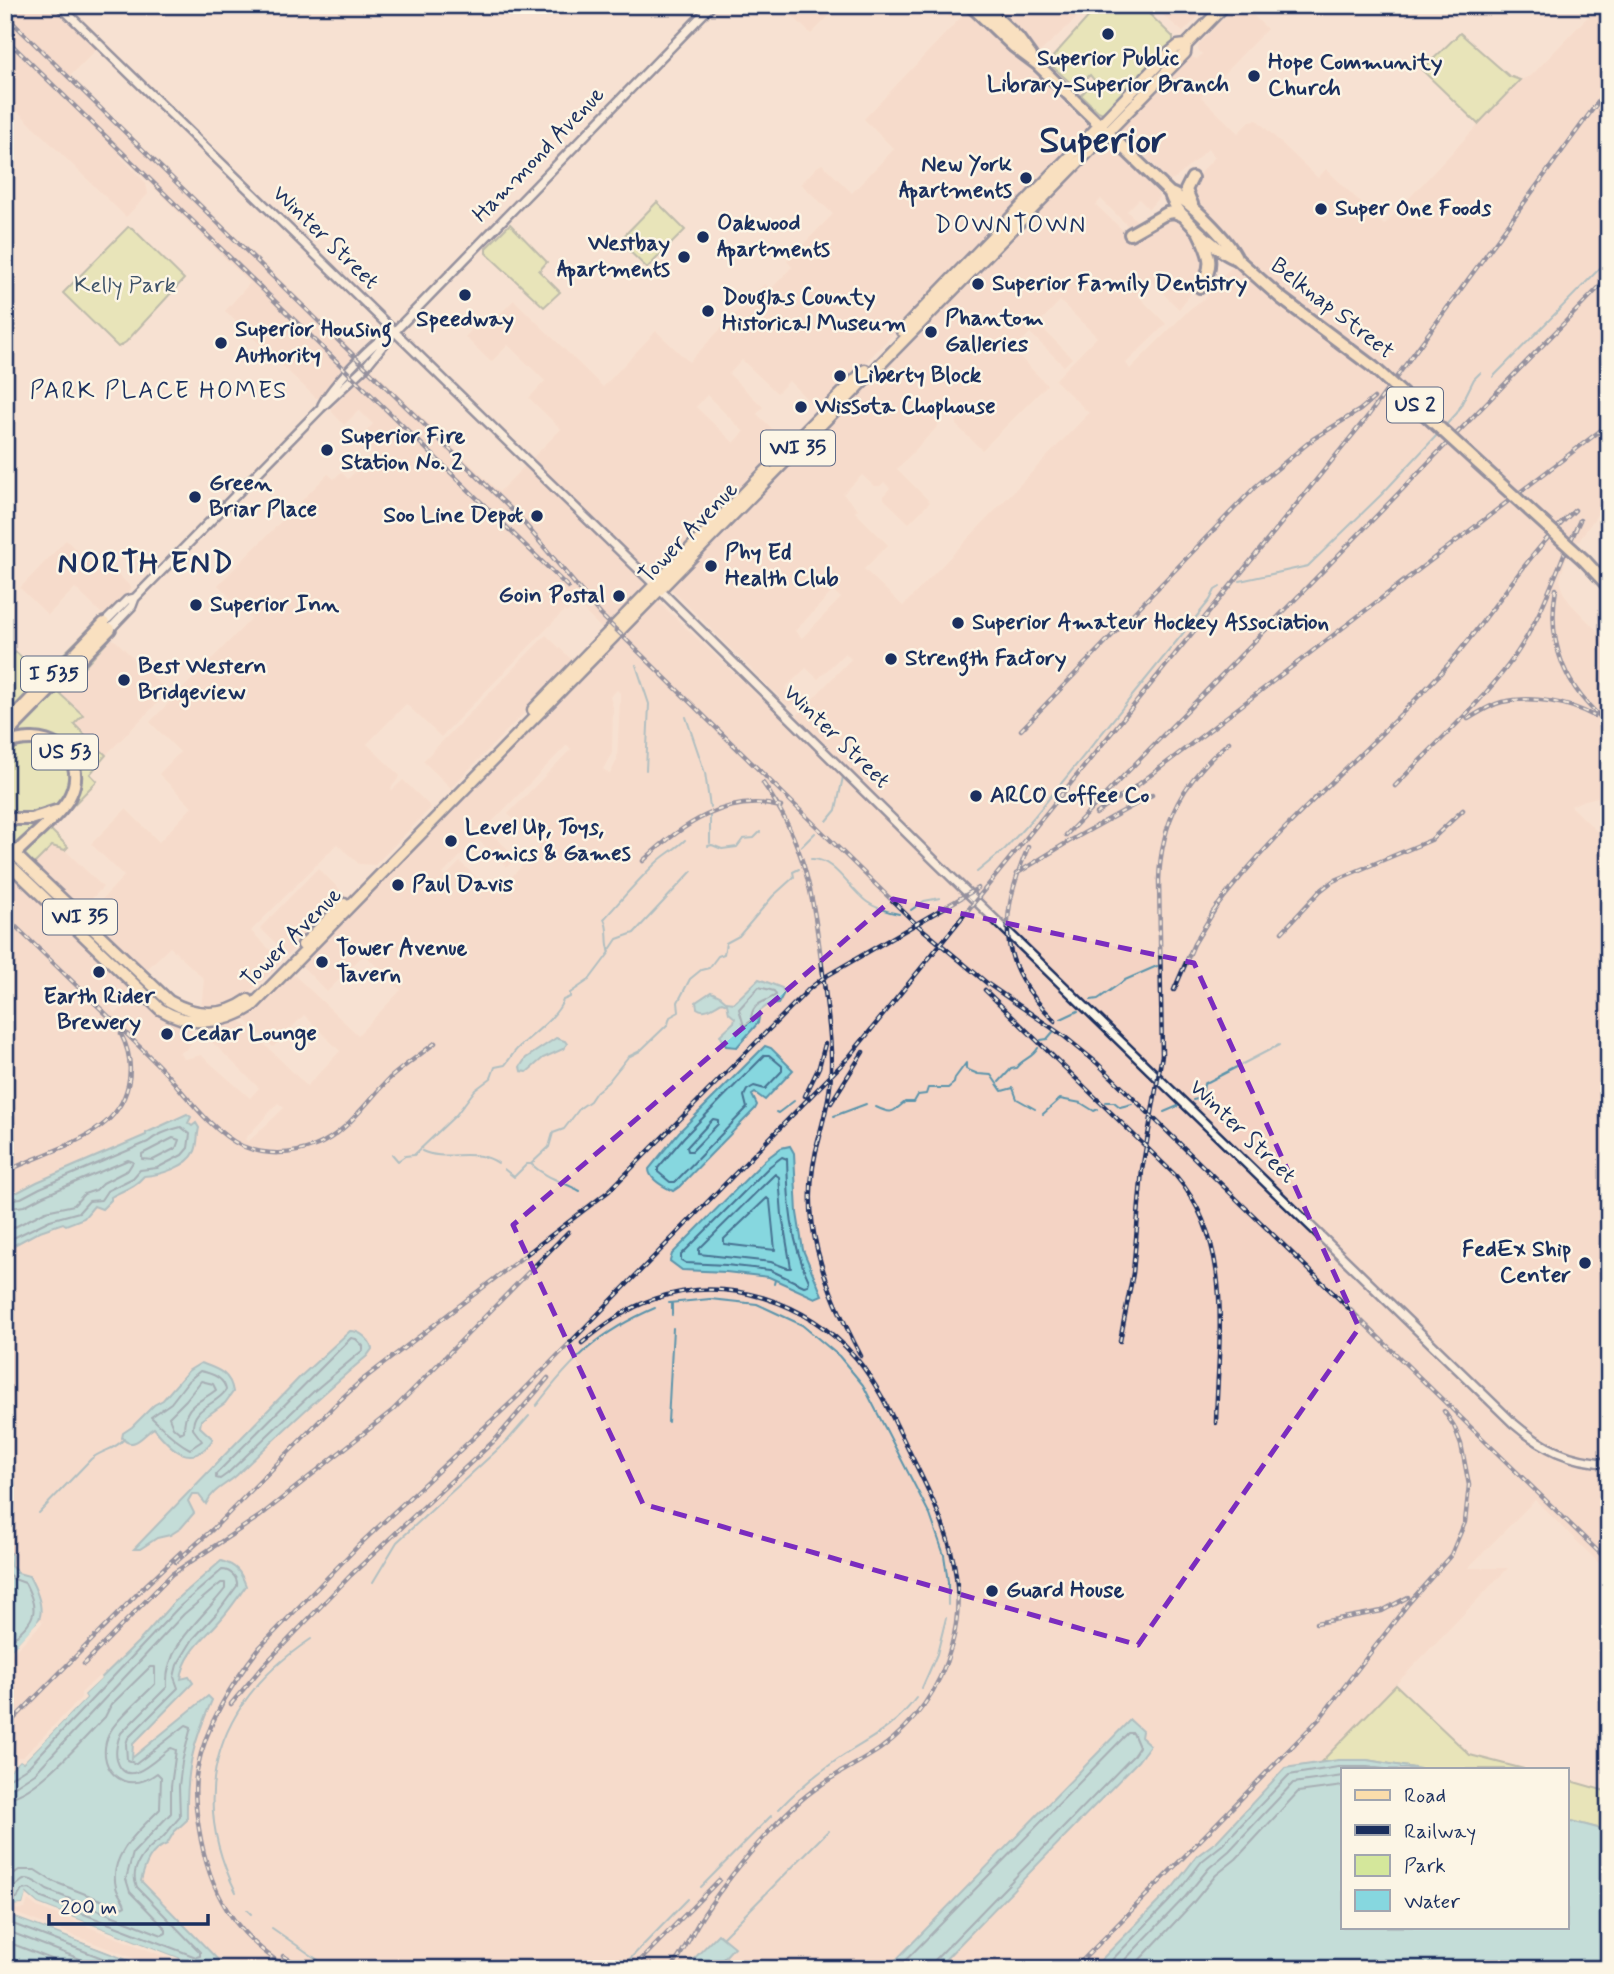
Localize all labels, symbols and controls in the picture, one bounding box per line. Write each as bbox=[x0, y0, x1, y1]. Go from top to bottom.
marker: Superior Public Library-Superior Branch bbox=[1100, 26, 1116, 42]
place label: Superior Public Library-Superior Branch bbox=[987, 44, 1229, 100]
place label: Hope Community Church bbox=[1268, 48, 1443, 104]
marker: Hope Community Church bbox=[1246, 68, 1262, 84]
street label: Hammond Avenue bbox=[466, 80, 612, 230]
district label: Superior bbox=[1039, 118, 1167, 166]
place label: New York Apartments bbox=[899, 150, 1012, 207]
marker: New York Apartments bbox=[1018, 170, 1034, 186]
street label: Winter Street bbox=[265, 179, 385, 297]
place label: Super One Foods bbox=[1335, 194, 1492, 224]
marker: Super One Foods bbox=[1313, 201, 1329, 217]
place label: Oakwood Apartments bbox=[717, 209, 830, 266]
district label: DOWNTOWN bbox=[935, 210, 1087, 241]
place label: Westbay Apartments bbox=[557, 229, 670, 286]
marker: Oakwood Apartments bbox=[695, 229, 711, 245]
marker: Westbay Apartments bbox=[676, 249, 692, 265]
street label: Belknap Street bbox=[1264, 251, 1400, 367]
place label: Superior Family Dentistry bbox=[992, 269, 1248, 299]
park label: Kelly Park bbox=[74, 271, 176, 301]
marker: Superior Family Dentistry bbox=[970, 276, 986, 292]
place label: Douglas County Historical Museum bbox=[722, 283, 906, 339]
marker: Speedway bbox=[457, 287, 473, 303]
marker: Douglas County Historical Museum bbox=[700, 303, 716, 319]
place label: Phantom Galleries bbox=[945, 304, 1044, 360]
place label: Speedway bbox=[416, 305, 514, 335]
place label: Superior Housing Authority bbox=[235, 315, 392, 371]
marker: Phantom Galleries bbox=[923, 324, 939, 340]
marker: Superior Housing Authority bbox=[213, 335, 229, 351]
place label: Liberty Block bbox=[854, 361, 982, 391]
marker: Liberty Block bbox=[832, 368, 848, 384]
district label: PARK PLACE HOMES bbox=[30, 376, 288, 407]
road number: US 2 bbox=[1387, 388, 1443, 422]
place label: Wissota Chophouse bbox=[814, 392, 996, 422]
marker: Wissota Chophouse bbox=[793, 399, 809, 415]
place label: Superior Fire Station No. 2 bbox=[341, 422, 465, 478]
road number: WI 35 bbox=[761, 430, 835, 466]
marker: Superior Fire Station No. 2 bbox=[319, 442, 335, 458]
place label: Green Briar Place bbox=[209, 469, 317, 525]
street label: Tower Avenue bbox=[633, 475, 746, 591]
marker: Green Briar Place bbox=[187, 489, 203, 505]
place label: Soo Line Depot bbox=[383, 501, 523, 531]
marker: Soo Line Depot bbox=[529, 508, 545, 524]
place label: Phy Ed Health Club bbox=[725, 538, 839, 594]
district label: NORTH END bbox=[57, 544, 235, 583]
marker: Phy Ed Health Club bbox=[703, 558, 719, 574]
place label: Goin Postal bbox=[499, 581, 605, 611]
marker: Goin Postal bbox=[611, 588, 627, 604]
place label: Superior Inn bbox=[210, 590, 340, 620]
marker: Superior Inn bbox=[188, 597, 204, 613]
place label: Superior Amateur Hockey Association bbox=[972, 608, 1329, 638]
marker: Superior Amateur Hockey Association bbox=[950, 615, 966, 631]
place label: Strength Factory bbox=[905, 644, 1067, 677]
marker: Strength Factory bbox=[883, 651, 899, 667]
place label: Best Western Bridgeview bbox=[138, 652, 266, 708]
road number: I 535 bbox=[21, 656, 87, 692]
marker: Best Western Bridgeview bbox=[116, 672, 132, 688]
street label: Winter Street bbox=[776, 678, 896, 796]
road number: US 53 bbox=[32, 734, 98, 770]
place label: ARCO Coffee Co bbox=[990, 781, 1150, 811]
marker: ARCO Coffee Co bbox=[968, 788, 984, 804]
place label: Level Up, Toys, Comics & Games bbox=[465, 813, 631, 869]
marker: Level Up, Toys, Comics & Games bbox=[443, 833, 459, 849]
place label: Paul Davis bbox=[412, 870, 514, 900]
marker: Paul Davis bbox=[390, 877, 406, 893]
street label: Tower Avenue bbox=[235, 881, 349, 995]
road number: WI 35 bbox=[43, 900, 117, 934]
place label: Tower Avenue Tavern bbox=[336, 934, 468, 990]
marker: Tower Avenue Tavern bbox=[314, 954, 330, 970]
marker: Earth Rider Brewery bbox=[91, 964, 107, 980]
place label: Earth Rider Brewery bbox=[43, 982, 156, 1038]
place label: Cedar Lounge bbox=[181, 1019, 317, 1051]
marker: Cedar Lounge bbox=[159, 1026, 175, 1042]
street label: Winter Street bbox=[1182, 1073, 1302, 1191]
place label: FedEx Ship Center bbox=[1462, 1235, 1571, 1291]
marker: FedEx Ship Center bbox=[1577, 1255, 1593, 1271]
place label: Guard House bbox=[1006, 1576, 1125, 1606]
marker: Guard House bbox=[984, 1583, 1000, 1599]
legend bbox=[1341, 1768, 1568, 1928]
text: Road bbox=[1404, 1782, 1446, 1810]
text: Railway bbox=[1404, 1818, 1476, 1846]
text: Park bbox=[1404, 1852, 1446, 1880]
scale bar bbox=[49, 1883, 208, 1927]
text: Water bbox=[1404, 1888, 1460, 1916]
text: 200 m bbox=[60, 1894, 117, 1922]

